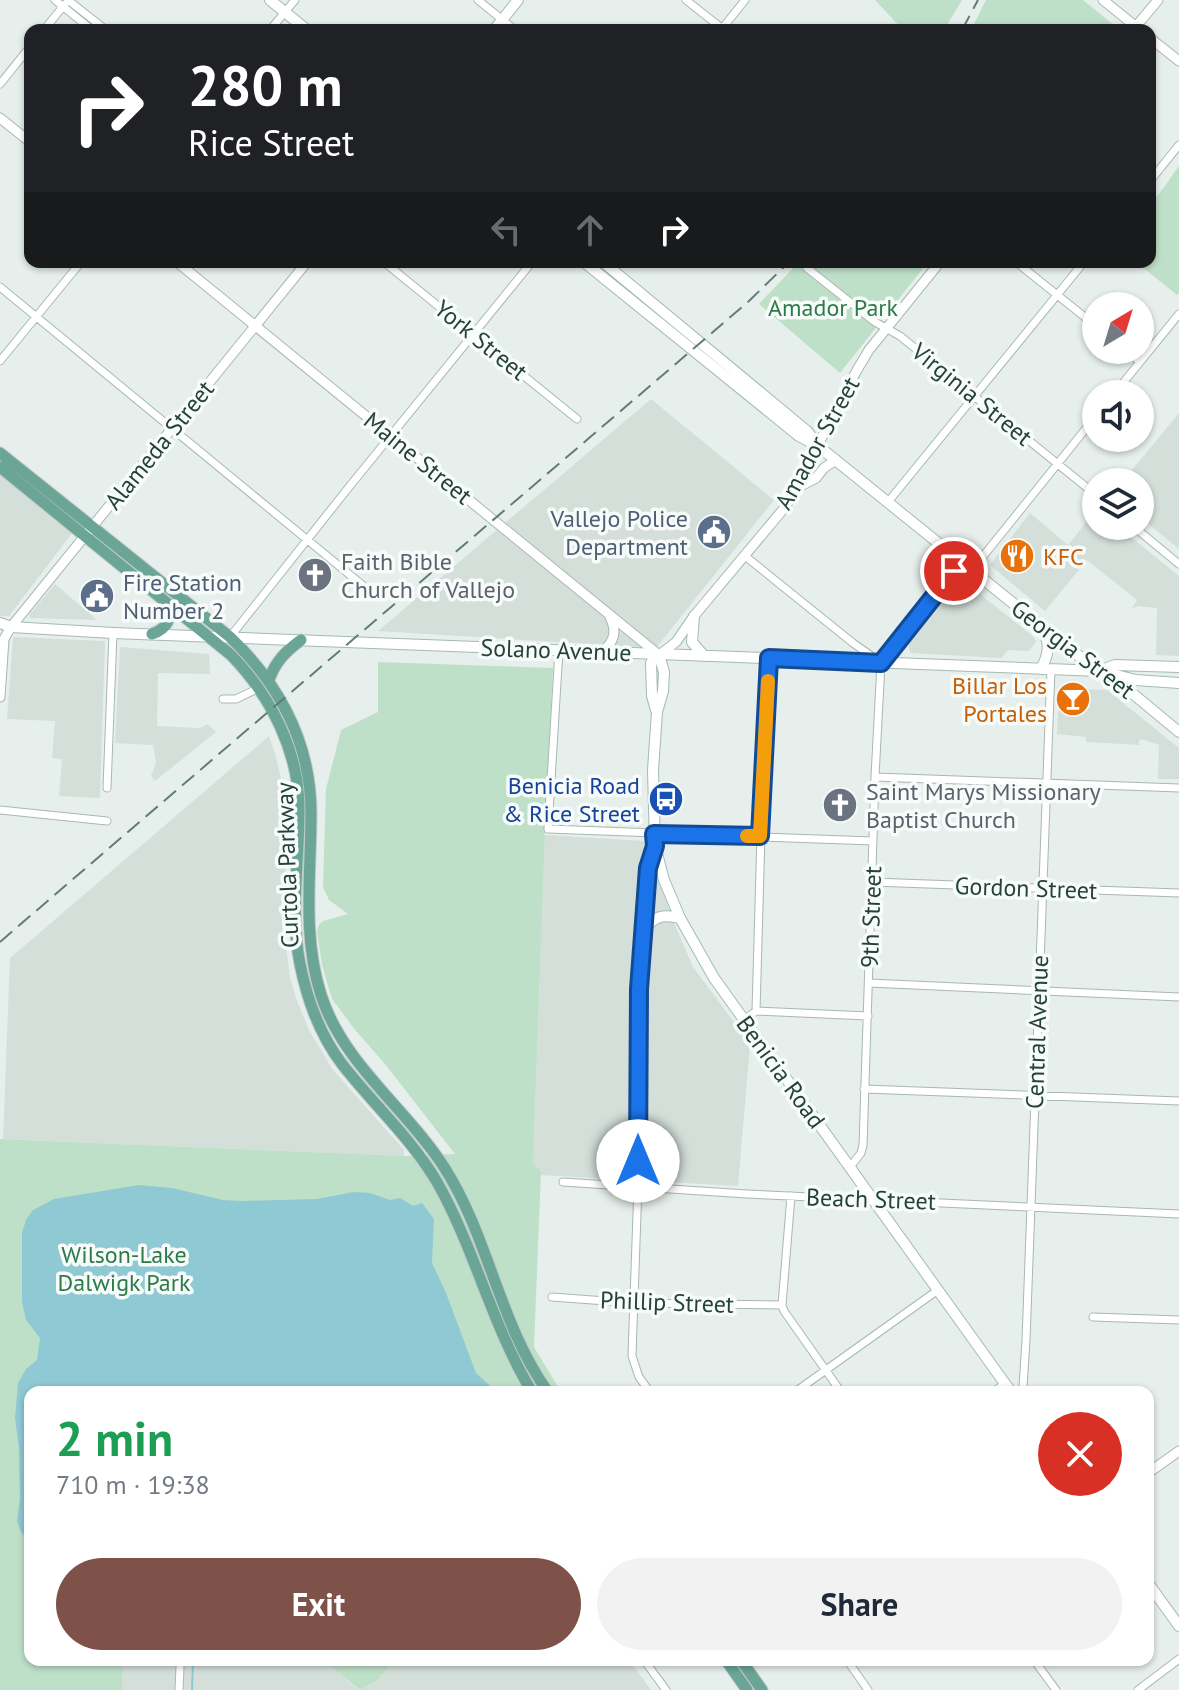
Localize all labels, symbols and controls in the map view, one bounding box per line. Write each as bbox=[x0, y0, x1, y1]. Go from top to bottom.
text: 280 m bbox=[188, 49, 343, 121]
icon: right bbox=[56, 56, 160, 160]
text: Rice Street bbox=[188, 119, 354, 166]
icon: left bbox=[484, 208, 528, 252]
icon: ahead bbox=[568, 208, 612, 252]
icon: right bbox=[652, 208, 696, 252]
park label: Amador Park bbox=[768, 292, 898, 323]
north arrow bbox=[1082, 292, 1154, 364]
map controls bbox=[1082, 292, 1154, 540]
street label: York Street bbox=[428, 293, 534, 387]
street label: Virginia Street bbox=[904, 335, 1039, 452]
street label: Amador Street bbox=[768, 371, 866, 515]
street label: Alameda Street bbox=[98, 374, 220, 516]
button: sound bbox=[1082, 380, 1154, 452]
street label: Maine Street bbox=[358, 405, 478, 511]
button: layers bbox=[1082, 468, 1154, 540]
place label: Vallejo Police Department bbox=[549, 503, 688, 562]
public building icon: Vallejo Police Department bbox=[695, 513, 733, 551]
pin bbox=[920, 537, 988, 605]
restaurant icon: KFC bbox=[998, 537, 1036, 575]
place label: KFC bbox=[1043, 541, 1084, 572]
place label: Faith Bible Church of Vallejo bbox=[341, 546, 515, 605]
icon: arrive bbox=[932, 549, 976, 593]
church icon: Faith Bible Church of Vallejo bbox=[296, 556, 334, 594]
place label: Fire Station Number 2 bbox=[123, 567, 242, 626]
public building icon: Fire Station Number 2 bbox=[78, 577, 116, 615]
street label: Georgia Street bbox=[1005, 593, 1141, 705]
street label: Solano Avenue bbox=[480, 632, 632, 668]
place label: Billar Los Portales bbox=[952, 670, 1047, 729]
bar icon: Billar Los Portales bbox=[1054, 680, 1092, 718]
place label: Benicia Road & Rice Street bbox=[503, 770, 640, 829]
place label: Saint Marys Missionary Baptist Church bbox=[866, 776, 1101, 835]
bus stop icon: Benicia Road & Rice Street bbox=[647, 780, 685, 818]
street label: Curtola Parkway bbox=[269, 781, 305, 949]
church icon: Saint Marys Missionary Baptist Church bbox=[821, 786, 859, 824]
street label: 9th Street bbox=[854, 865, 888, 969]
street label: Gordon Street bbox=[954, 870, 1098, 906]
street label: Central Avenue bbox=[1019, 955, 1055, 1109]
street label: Benicia Road bbox=[730, 1009, 832, 1135]
position arrow bbox=[596, 1119, 680, 1203]
street label: Beach Street bbox=[806, 1181, 936, 1217]
park label: Wilson-Lake Dalwigk Park bbox=[58, 1239, 191, 1298]
street label: Phillip Street bbox=[599, 1284, 735, 1320]
text: 2 min bbox=[56, 1407, 173, 1469]
button: close bbox=[1038, 1412, 1122, 1496]
text: 710 m · 19:38 bbox=[56, 1468, 210, 1501]
button: Exit bbox=[56, 1558, 581, 1650]
button: Share bbox=[597, 1558, 1122, 1650]

